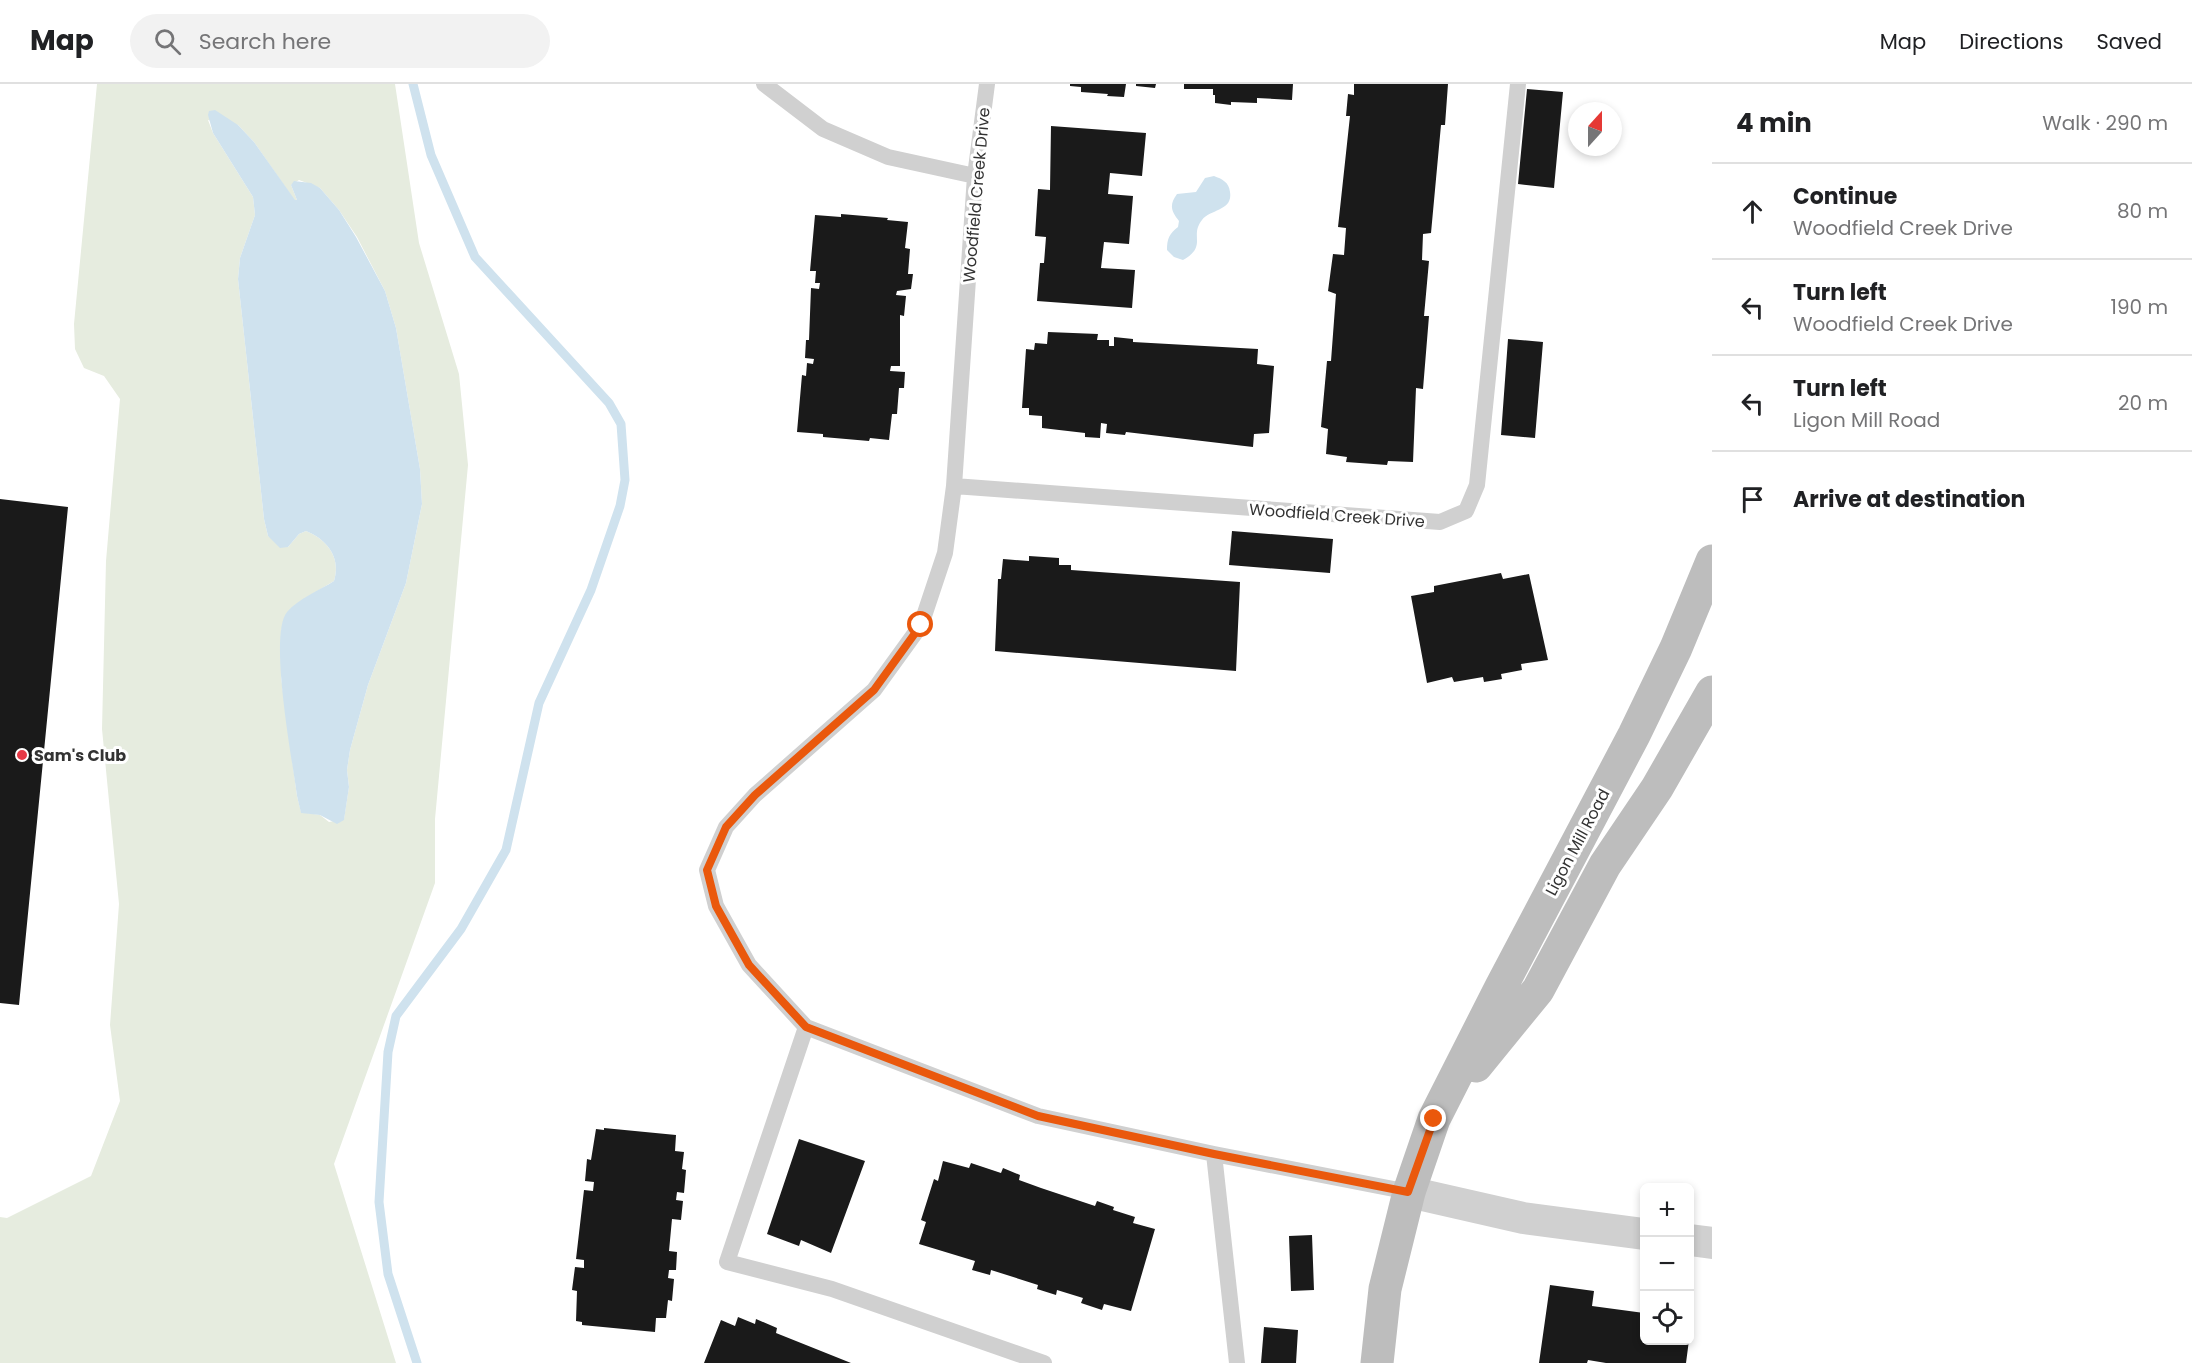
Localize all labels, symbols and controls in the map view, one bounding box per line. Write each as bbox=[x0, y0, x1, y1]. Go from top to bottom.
search box bbox=[130, 14, 550, 68]
text: Map bbox=[30, 21, 94, 60]
icon: search bbox=[151, 25, 184, 58]
text: Search here bbox=[199, 26, 331, 57]
text: Map bbox=[1880, 27, 1926, 56]
text: Directions bbox=[1959, 27, 2063, 56]
text: Saved bbox=[2096, 27, 2162, 56]
north arrow bbox=[1568, 102, 1622, 156]
text: 4 min bbox=[1736, 105, 1812, 141]
street label: Woodfield Creek Drive bbox=[957, 106, 996, 284]
text: Walk · 290 m bbox=[2042, 109, 2168, 137]
text: Continue bbox=[1793, 181, 1897, 212]
icon: ahead bbox=[1736, 195, 1769, 228]
text: 80 m bbox=[2117, 197, 2168, 225]
text: Woodfield Creek Drive bbox=[1793, 214, 2013, 242]
text: Turn left bbox=[1793, 277, 1887, 308]
icon: left bbox=[1736, 291, 1769, 324]
text: 190 m bbox=[2111, 293, 2168, 321]
text: Woodfield Creek Drive bbox=[1793, 310, 2013, 338]
text: Turn left bbox=[1793, 373, 1887, 404]
icon: left bbox=[1736, 387, 1769, 420]
text: 20 m bbox=[2118, 389, 2168, 417]
text: Ligon Mill Road bbox=[1793, 406, 1940, 434]
icon: arrive bbox=[1736, 483, 1769, 516]
text: Arrive at destination bbox=[1793, 484, 2025, 515]
street label: Woodfield Creek Drive bbox=[1248, 498, 1426, 533]
route start bbox=[907, 611, 933, 637]
place label: Sam's Club bbox=[34, 744, 126, 767]
marker: Sam's Club bbox=[15, 748, 29, 762]
street label: Ligon Mill Road bbox=[1540, 785, 1615, 900]
route end bbox=[1420, 1105, 1446, 1131]
map controls bbox=[1640, 1183, 1694, 1345]
button: + bbox=[1640, 1183, 1694, 1237]
button: − bbox=[1640, 1237, 1694, 1291]
button: locate bbox=[1640, 1291, 1694, 1345]

